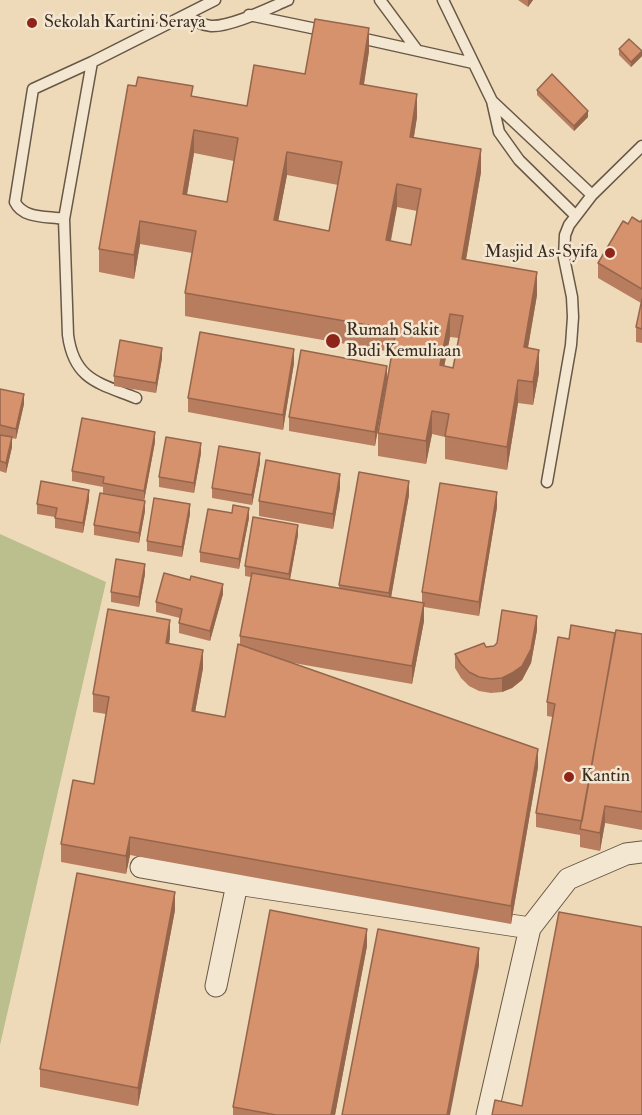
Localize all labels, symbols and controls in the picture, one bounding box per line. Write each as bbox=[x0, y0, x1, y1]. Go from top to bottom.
place label: Sekolah Kartini Seraya bbox=[44, 12, 206, 34]
marker: Sekolah Kartini Seraya bbox=[25, 16, 39, 30]
place label: Masjid As-Syifa bbox=[485, 242, 598, 264]
marker: Masjid As-Syifa bbox=[603, 246, 617, 260]
place label: Rumah Sakit Budi Kemuliaan bbox=[346, 320, 461, 362]
marker: Rumah Sakit Budi Kemuliaan bbox=[324, 332, 342, 350]
place label: Kantin bbox=[581, 766, 630, 788]
marker: Kantin bbox=[562, 770, 576, 784]

